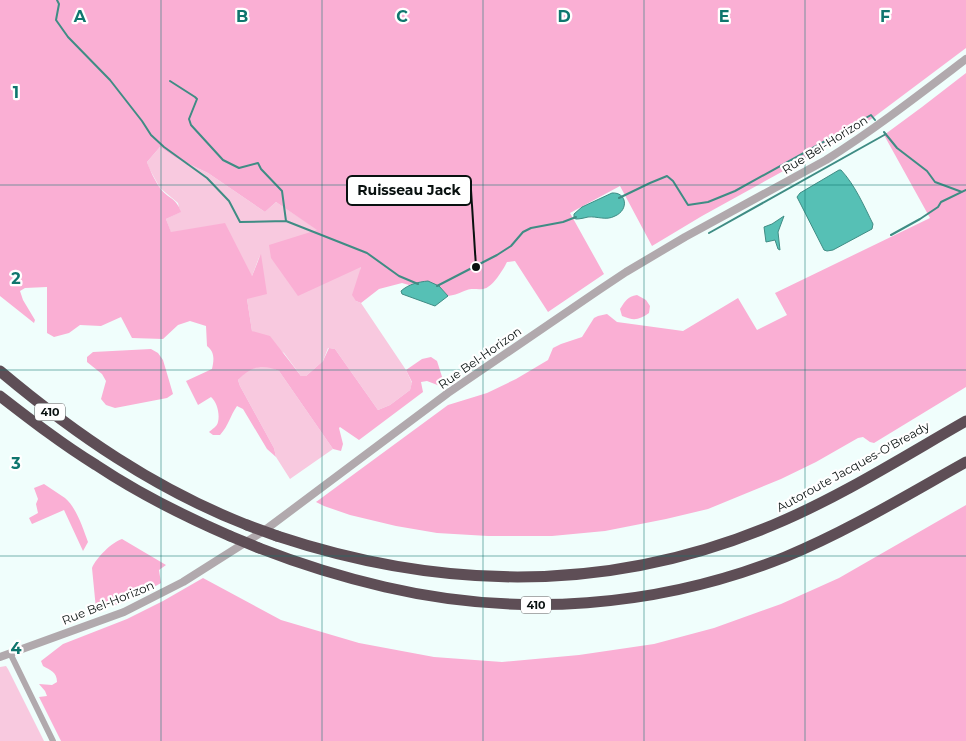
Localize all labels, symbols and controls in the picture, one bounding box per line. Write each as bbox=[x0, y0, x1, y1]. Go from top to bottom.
text: A bbox=[73, 7, 87, 26]
text: B bbox=[236, 7, 248, 26]
text: C bbox=[396, 7, 408, 26]
text: D bbox=[557, 7, 571, 26]
text: E bbox=[719, 7, 729, 26]
text: F bbox=[880, 7, 890, 26]
text: 1 bbox=[13, 83, 19, 102]
street label: Rue Bel-Horizon bbox=[779, 112, 870, 177]
callout: Ruisseau Jack bbox=[347, 176, 471, 205]
text: Ruisseau Jack bbox=[357, 181, 462, 199]
text: 2 bbox=[11, 269, 21, 288]
street label: Rue Bel-Horizon bbox=[435, 323, 524, 392]
road number: 410 bbox=[35, 404, 65, 421]
street label: Autoroute Jacques-O'Bready bbox=[774, 418, 932, 515]
text: 3 bbox=[10, 454, 21, 473]
street label: Rue Bel-Horizon bbox=[60, 577, 156, 628]
road number: 410 bbox=[521, 596, 551, 614]
text: 4 bbox=[10, 639, 22, 658]

